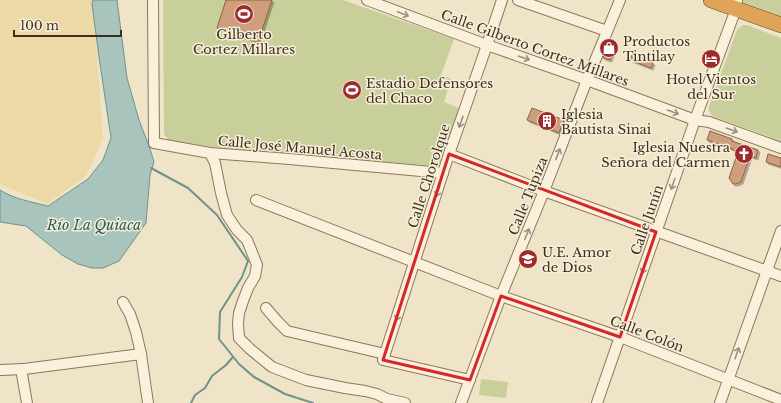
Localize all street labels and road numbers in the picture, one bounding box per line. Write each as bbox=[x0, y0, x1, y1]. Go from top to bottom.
street label: Calle Gilberto Cortez Millares bbox=[439, 6, 631, 90]
street label: Calle Chorolque bbox=[404, 122, 454, 230]
street label: Calle José Manuel Acosta bbox=[217, 132, 384, 164]
street label: Calle Tupiza bbox=[505, 154, 552, 238]
street label: Calle Junín bbox=[627, 183, 667, 257]
street label: Calle Colón bbox=[608, 312, 686, 356]

